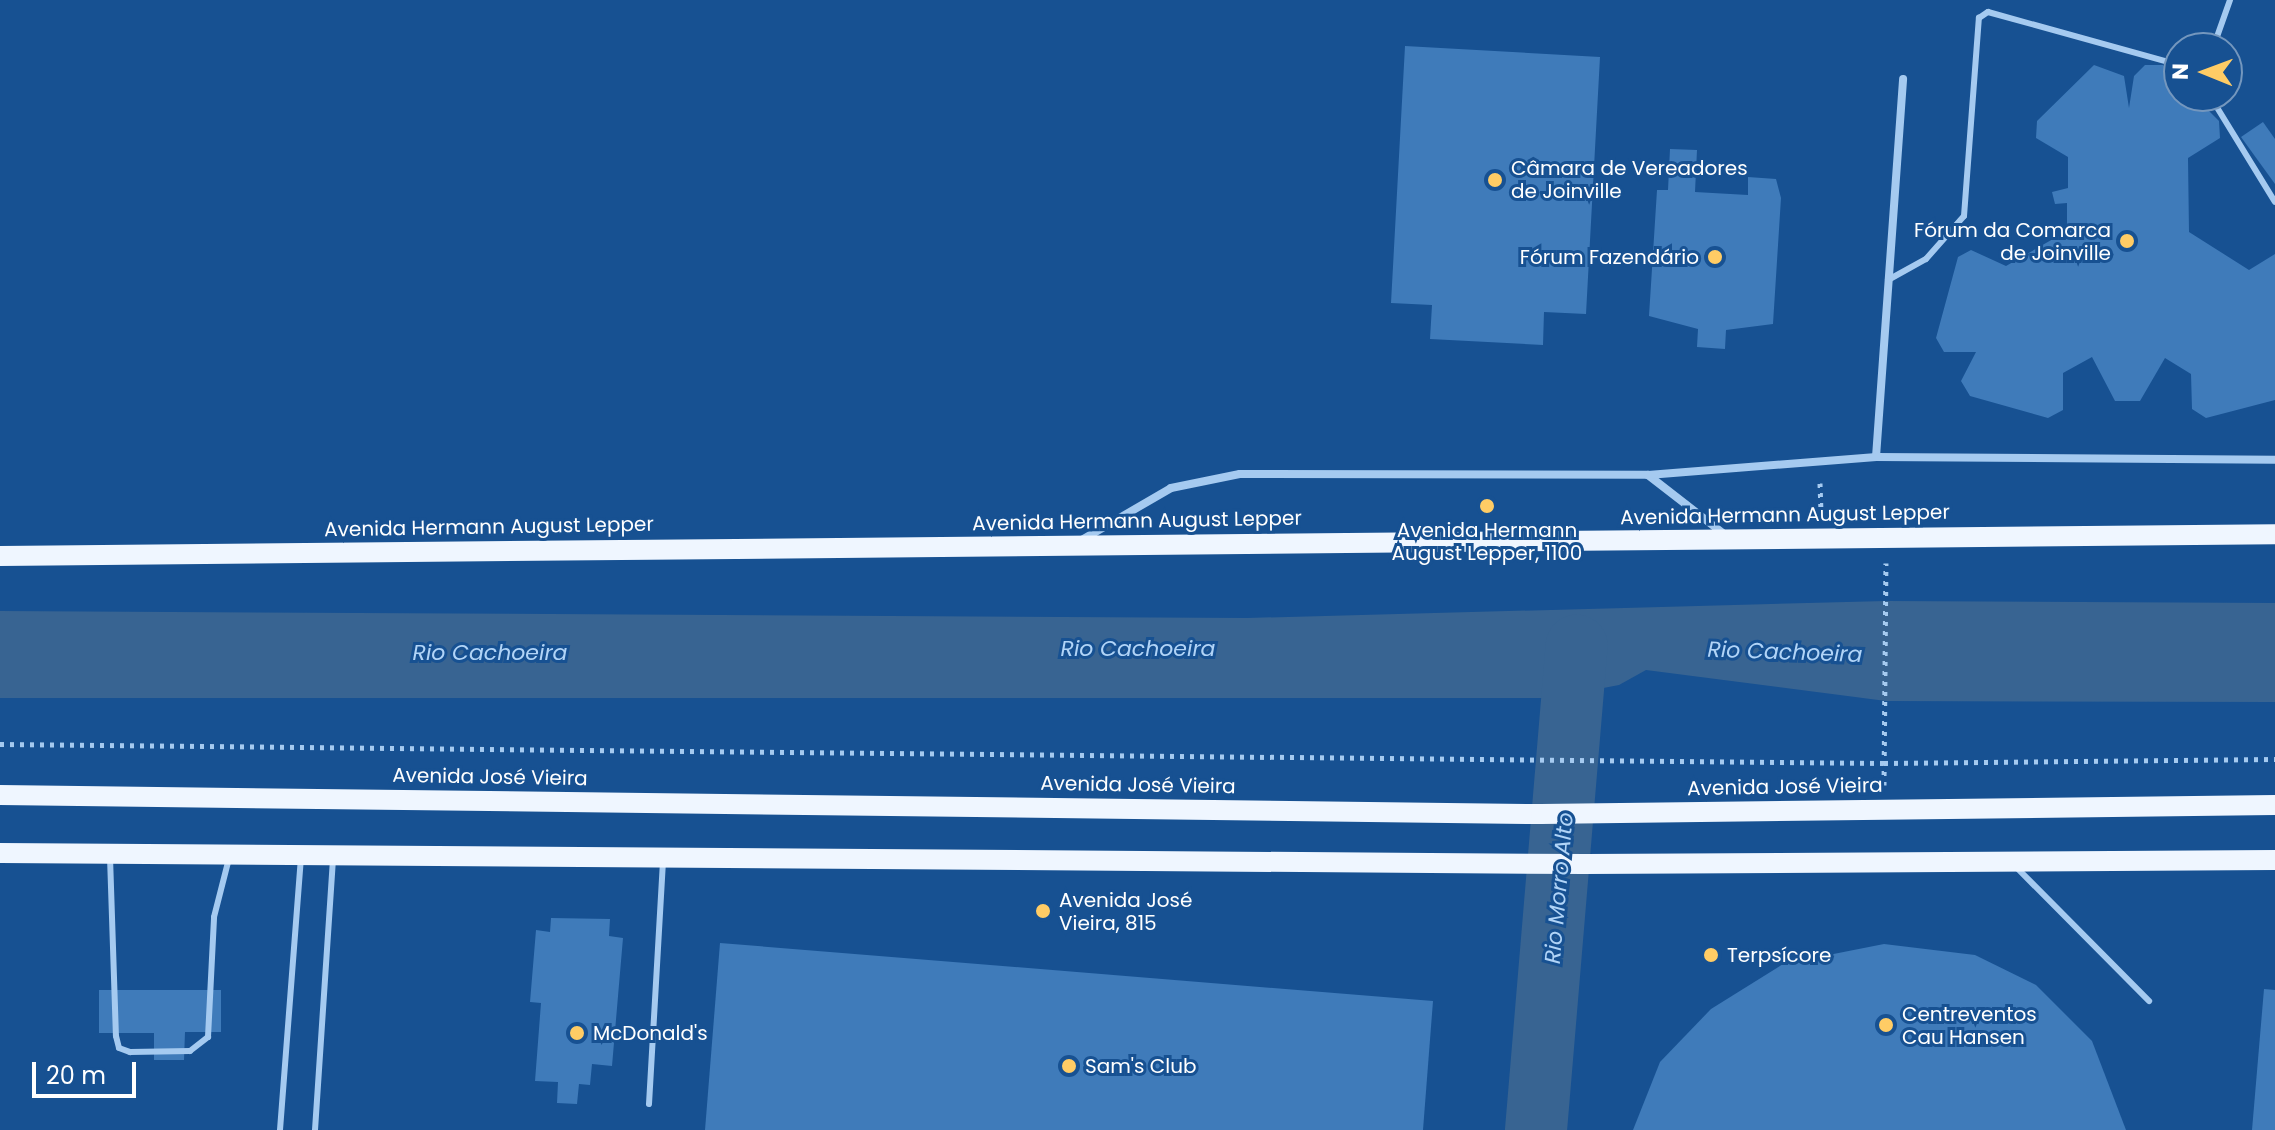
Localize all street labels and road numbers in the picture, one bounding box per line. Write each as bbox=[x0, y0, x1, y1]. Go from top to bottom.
street label: Avenida Hermann August Lepper bbox=[1620, 500, 1950, 530]
street label: Avenida Hermann August Lepper bbox=[972, 506, 1302, 536]
street label: Avenida Hermann August Lepper bbox=[324, 512, 654, 542]
street label: Avenida José Vieira bbox=[392, 763, 588, 791]
street label: Avenida José Vieira bbox=[1040, 771, 1236, 799]
street label: Avenida José Vieira bbox=[1687, 773, 1883, 801]

